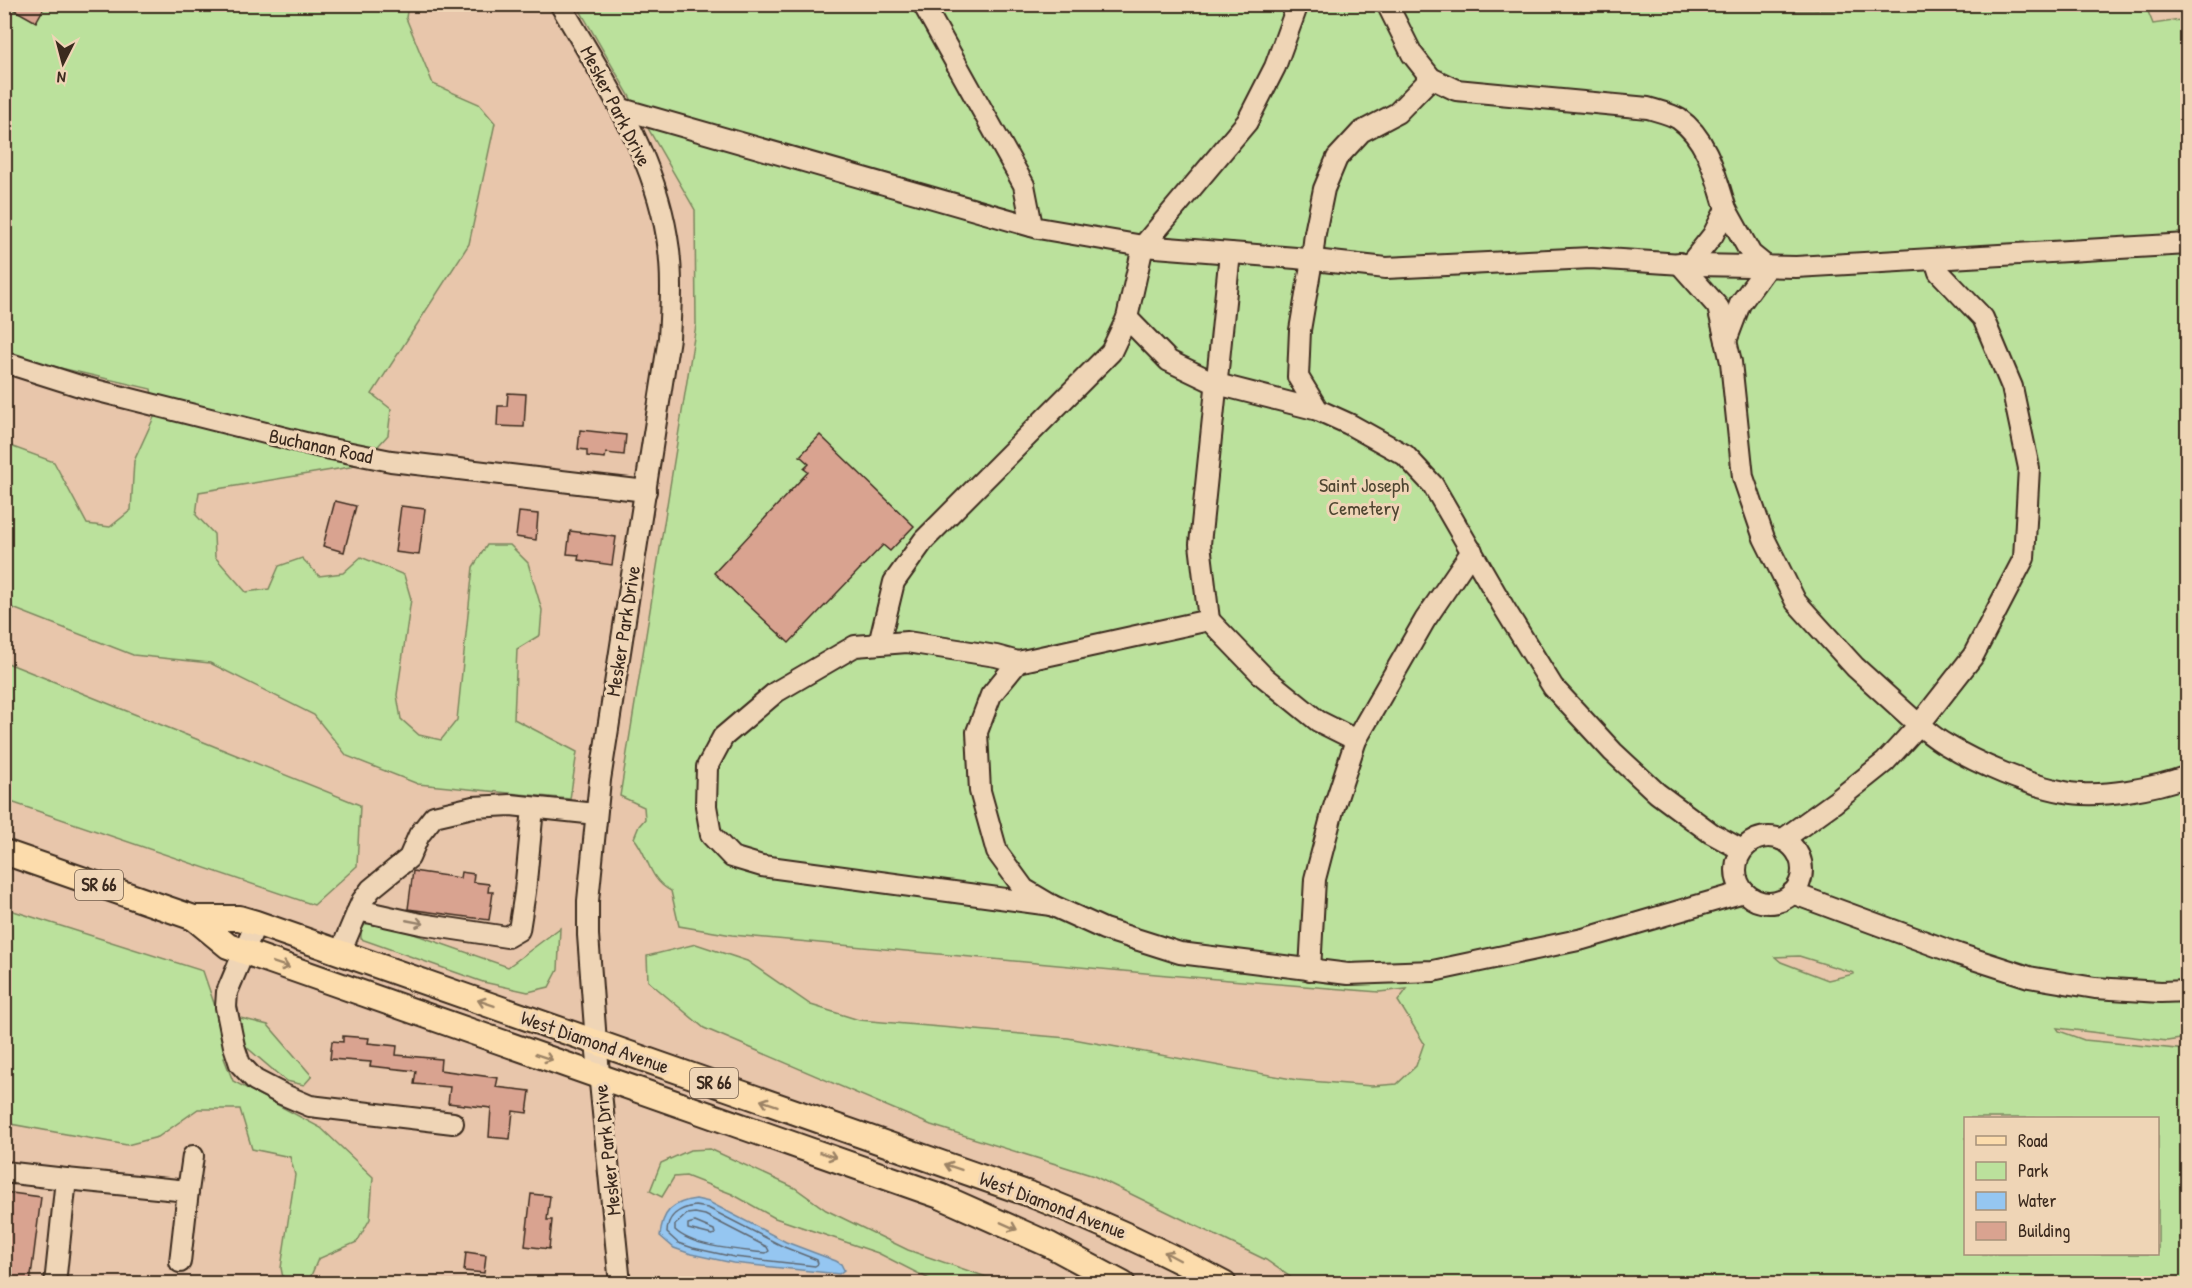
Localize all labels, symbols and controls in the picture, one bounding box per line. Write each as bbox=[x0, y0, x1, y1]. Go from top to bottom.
north arrow bbox=[33, 33, 93, 93]
street label: Mesker Park Drive bbox=[574, 41, 658, 171]
text: N bbox=[56, 66, 67, 89]
street label: Buchanan Road bbox=[267, 421, 376, 470]
park label: Saint Joseph Cemetery bbox=[1319, 471, 1409, 521]
street label: Mesker Park Drive bbox=[599, 564, 646, 698]
road number: SR 66 bbox=[75, 870, 123, 900]
one-way arrow bbox=[405, 917, 425, 928]
one-way arrow bbox=[271, 960, 290, 971]
one-way arrow bbox=[477, 997, 496, 1008]
street label: West Diamond Avenue bbox=[517, 1004, 673, 1080]
one-way arrow bbox=[534, 1053, 553, 1064]
road number: SR 66 bbox=[690, 1068, 738, 1098]
street label: Mesker Park Drive bbox=[586, 1083, 627, 1217]
one-way arrow bbox=[760, 1096, 779, 1107]
legend bbox=[1964, 1117, 2159, 1255]
text: Road bbox=[2018, 1128, 2048, 1153]
one-way arrow bbox=[818, 1151, 836, 1162]
text: Park bbox=[2018, 1158, 2049, 1183]
one-way arrow bbox=[944, 1160, 963, 1171]
street label: West Diamond Avenue bbox=[976, 1164, 1130, 1245]
text: Water bbox=[2018, 1188, 2056, 1213]
text: Building bbox=[2018, 1218, 2070, 1243]
one-way arrow bbox=[1000, 1221, 1018, 1232]
one-way arrow bbox=[1164, 1250, 1182, 1261]

